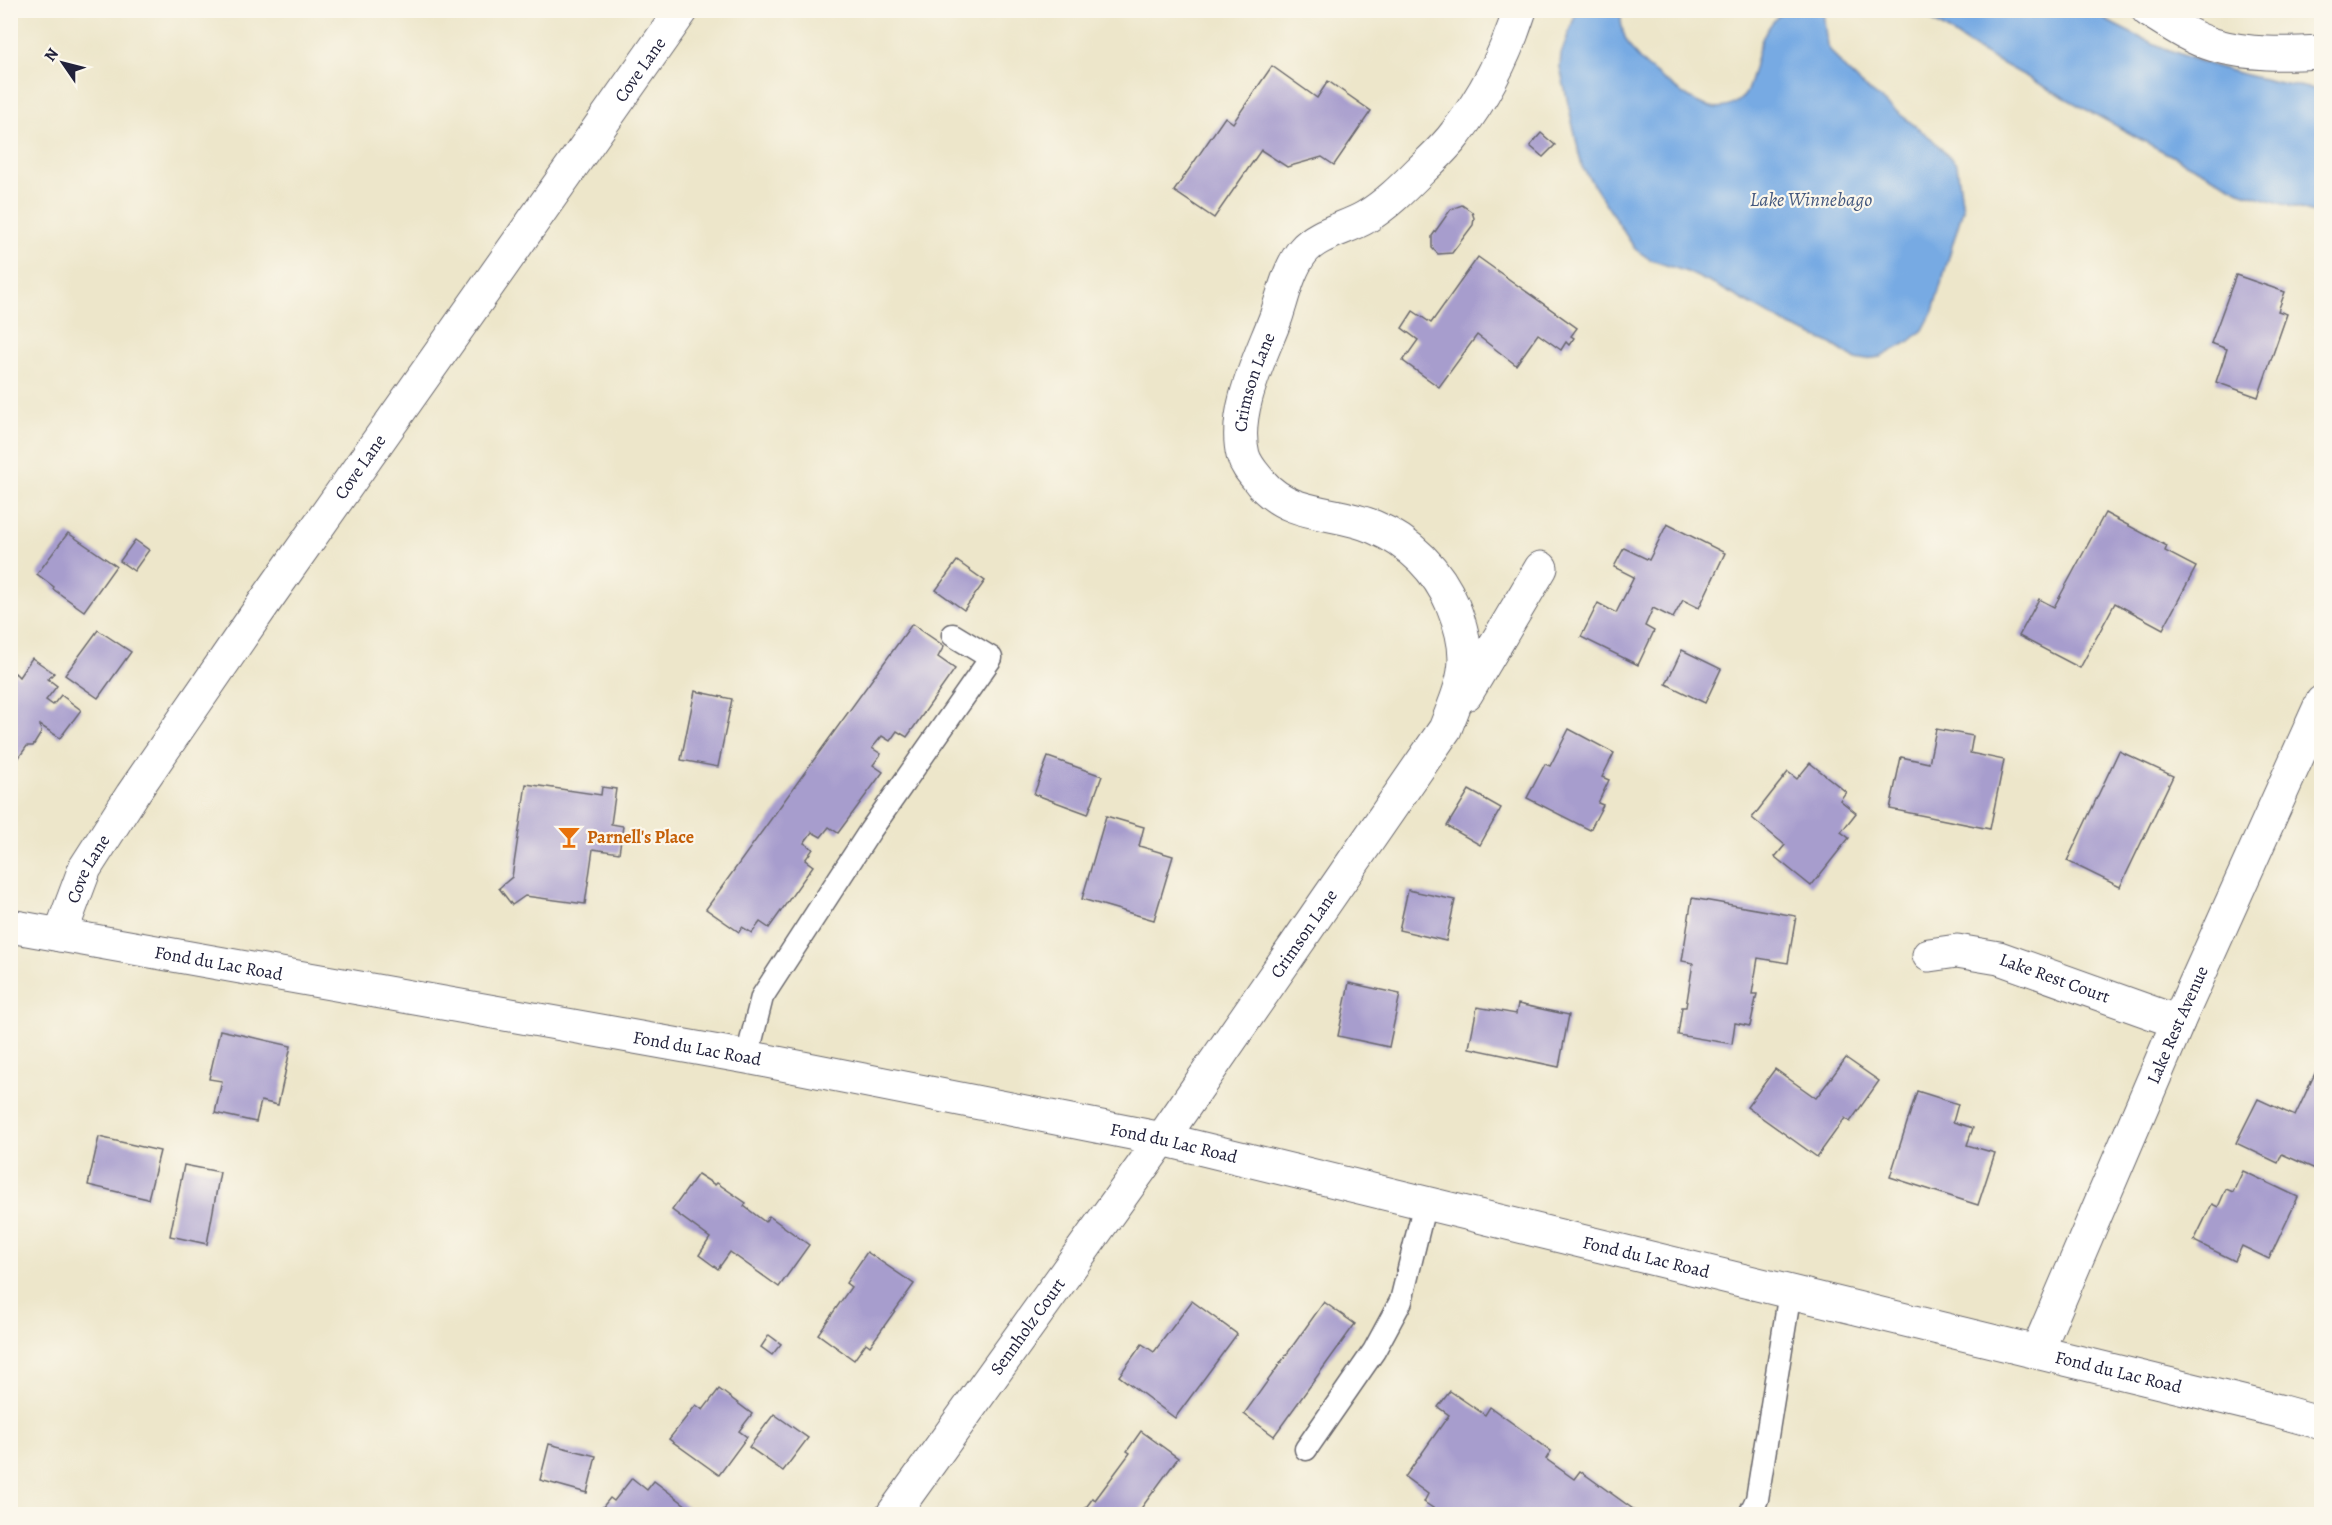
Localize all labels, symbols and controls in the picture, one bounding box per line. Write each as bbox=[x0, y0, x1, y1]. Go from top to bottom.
street label: Cove Lane bbox=[609, 32, 671, 107]
north arrow bbox=[33, 33, 93, 93]
text: N bbox=[39, 44, 64, 66]
water label: Lake Winnebago bbox=[1750, 186, 1872, 213]
street label: Crimson Lane bbox=[1228, 329, 1281, 433]
street label: Cove Lane bbox=[329, 429, 391, 504]
bar icon: Parnell's Place bbox=[556, 824, 582, 850]
place label: Parnell's Place bbox=[587, 825, 694, 849]
street label: Cove Lane bbox=[61, 830, 116, 907]
street label: Crimson Lane bbox=[1265, 884, 1343, 983]
street label: Fond du Lac Road bbox=[153, 940, 285, 986]
street label: Lake Rest Court bbox=[1996, 947, 2113, 1009]
street label: Lake Rest Avenue bbox=[2141, 962, 2214, 1088]
street label: Fond du Lac Road bbox=[631, 1025, 764, 1072]
street label: Fond du Lac Road bbox=[1108, 1117, 1240, 1169]
street label: Fond du Lac Road bbox=[1580, 1230, 1712, 1284]
street label: Sennholz Court bbox=[985, 1273, 1071, 1380]
street label: Fond du Lac Road bbox=[2053, 1345, 2185, 1399]

